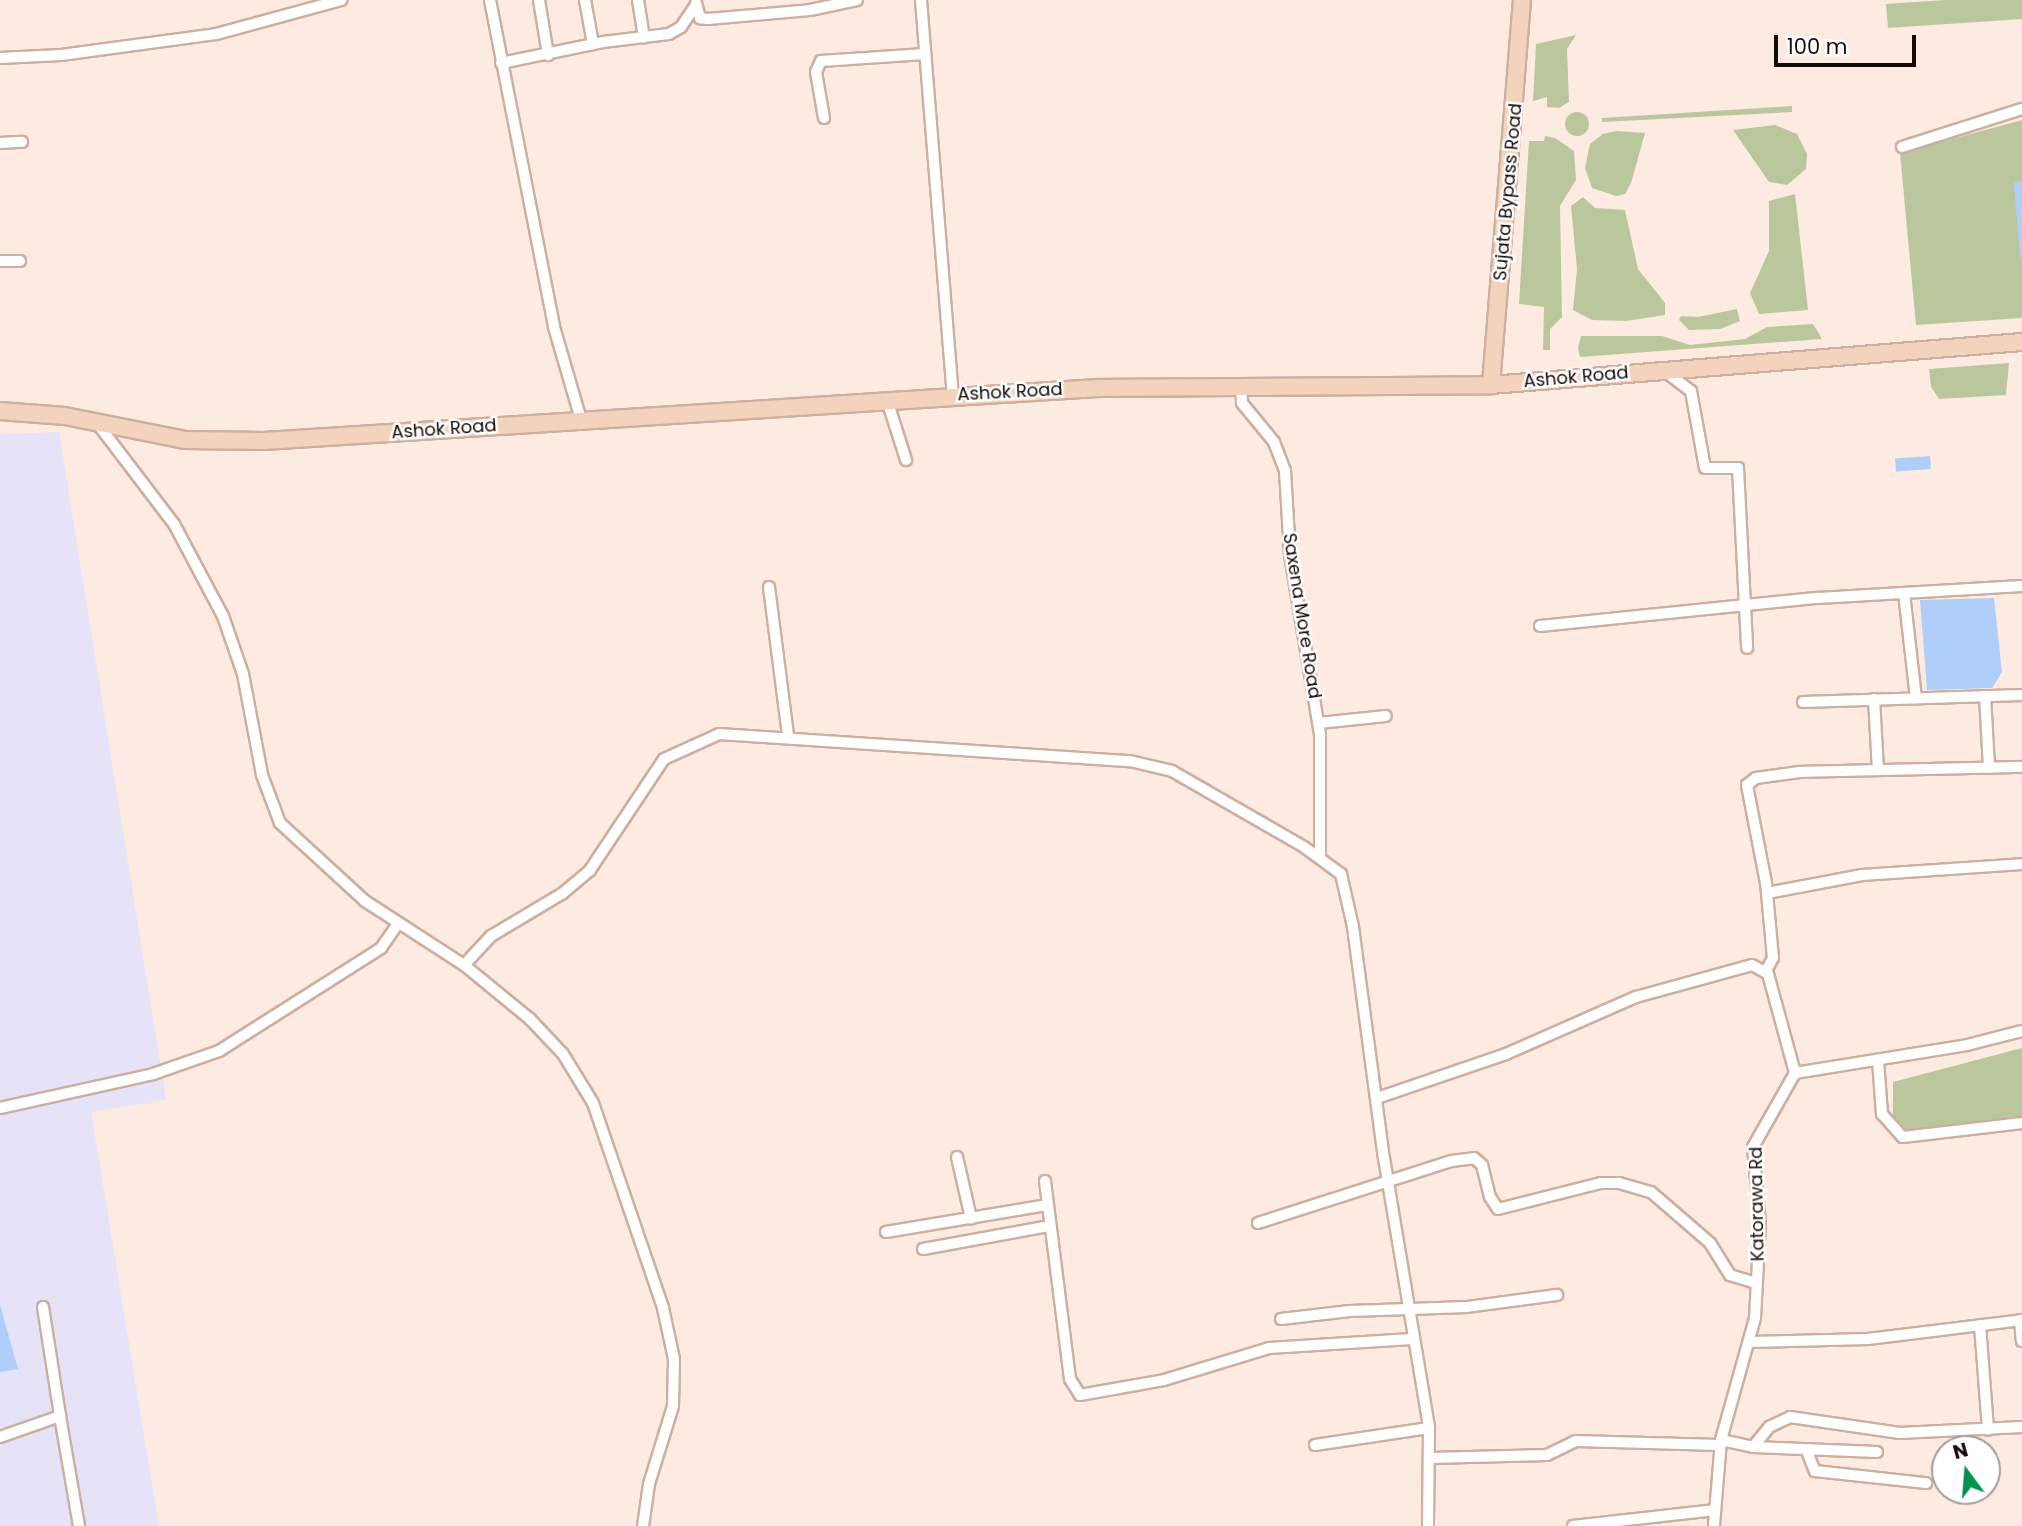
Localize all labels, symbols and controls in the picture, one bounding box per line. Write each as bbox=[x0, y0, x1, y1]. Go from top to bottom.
scale bar bbox=[1777, 21, 1919, 65]
text: 100 m bbox=[1787, 32, 1847, 61]
street label: Sujata Bypass Road bbox=[1489, 102, 1527, 282]
street label: Ashok Road bbox=[1523, 362, 1629, 392]
street label: Ashok Road bbox=[957, 378, 1063, 406]
street label: Ashok Road bbox=[391, 415, 497, 443]
street label: Saxena More Road bbox=[1278, 532, 1326, 700]
street label: Katorawa Rd bbox=[1745, 1146, 1769, 1262]
north arrow bbox=[1931, 1435, 2001, 1505]
text: N bbox=[1950, 1436, 1971, 1466]

